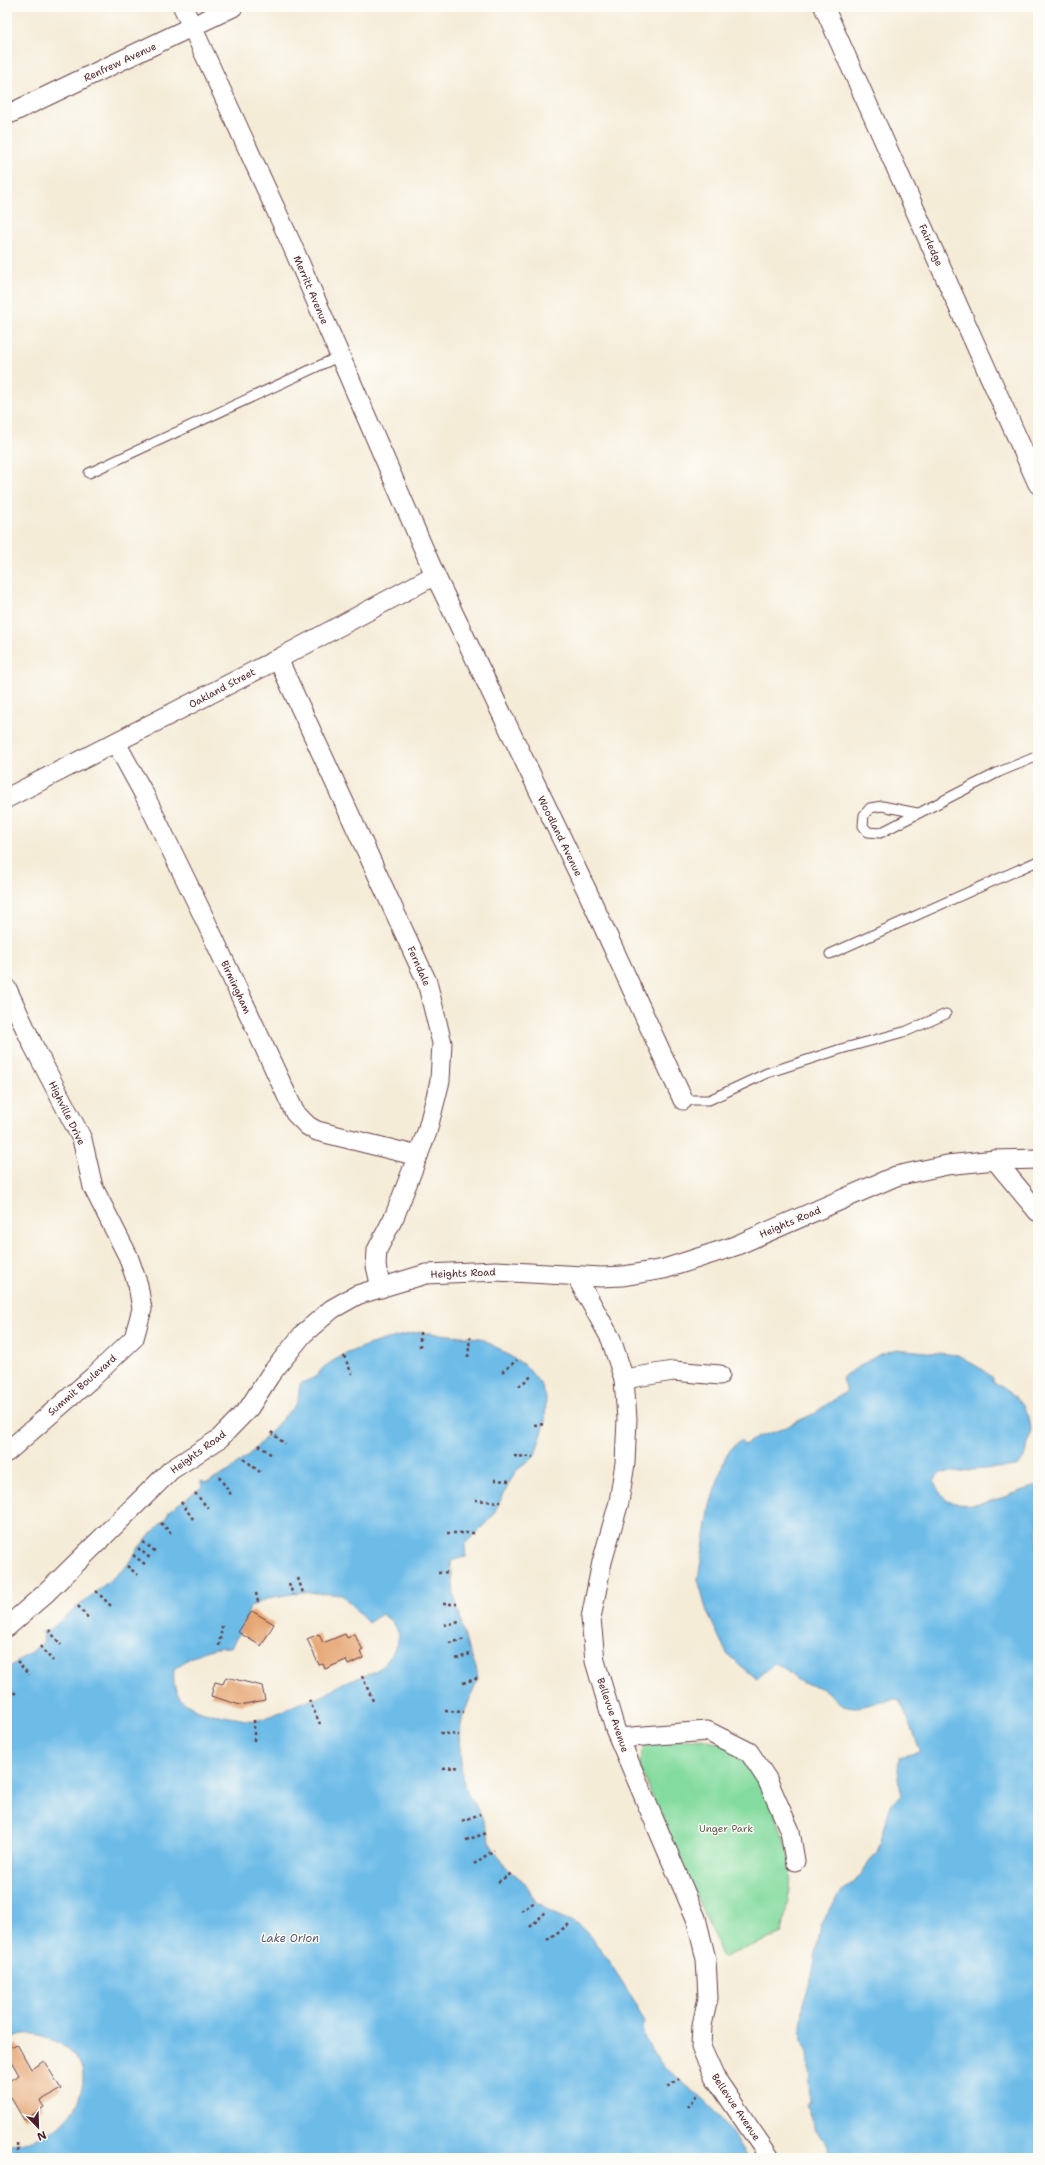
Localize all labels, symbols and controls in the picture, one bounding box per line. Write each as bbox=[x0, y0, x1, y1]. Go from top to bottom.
street label: Renfrew Avenue bbox=[82, 39, 159, 85]
street label: Fairledge bbox=[916, 222, 946, 268]
street label: Merritt Avenue bbox=[291, 254, 332, 327]
street label: Oakland Street bbox=[187, 665, 257, 711]
street label: Woodland Avenue bbox=[535, 794, 585, 879]
street label: Ferndale bbox=[404, 944, 434, 988]
street label: Birmingham bbox=[218, 958, 254, 1016]
street label: Highville Drive bbox=[46, 1079, 88, 1147]
street label: Heights Road bbox=[757, 1203, 823, 1241]
street label: Heights Road bbox=[430, 1265, 497, 1281]
street label: Summit Boulevard bbox=[45, 1351, 120, 1418]
street label: Heights Road bbox=[168, 1427, 229, 1476]
street label: Bellevue Avenue bbox=[594, 1676, 632, 1754]
park label: Unger Park bbox=[699, 1822, 753, 1835]
water label: Lake Orion bbox=[261, 1931, 319, 1946]
street label: Bellevue Avenue bbox=[709, 2071, 763, 2143]
north arrow bbox=[18, 2107, 58, 2147]
text: N bbox=[35, 2127, 49, 2144]

